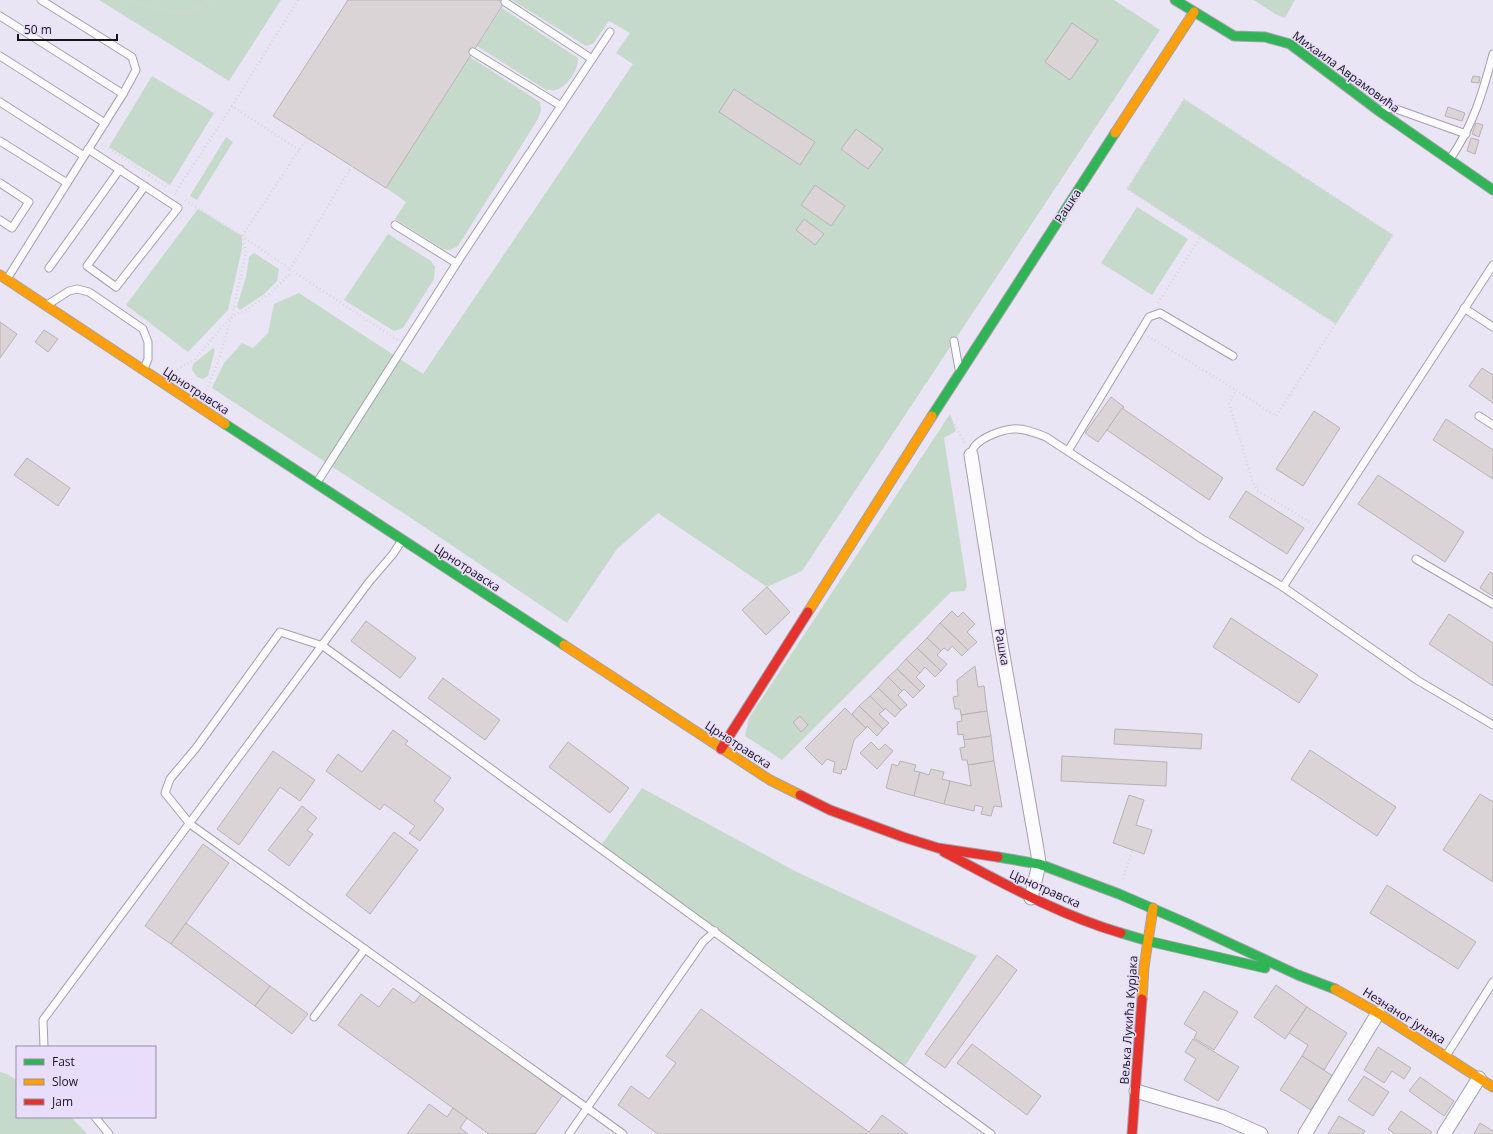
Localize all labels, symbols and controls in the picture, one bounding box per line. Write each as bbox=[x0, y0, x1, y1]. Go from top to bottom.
scale bar bbox=[18, 16, 117, 42]
text: 50 m bbox=[24, 21, 52, 38]
street label: Михаила Аврамовића bbox=[1289, 27, 1403, 116]
street label: Рашка bbox=[1050, 185, 1085, 226]
street label: Црнотравска bbox=[160, 363, 233, 418]
street label: Црнотравска bbox=[431, 540, 504, 595]
street label: Рашка bbox=[991, 627, 1014, 667]
street label: Црнотравска bbox=[702, 717, 775, 772]
street label: Црнотравска bbox=[1007, 865, 1083, 912]
street label: Вељка Лукића Курјака bbox=[1116, 955, 1141, 1085]
street label: Незнаног јунака bbox=[1360, 983, 1449, 1048]
legend bbox=[16, 1046, 156, 1118]
text: Fast bbox=[52, 1053, 75, 1070]
text: Slow bbox=[52, 1073, 79, 1090]
text: Jam bbox=[51, 1093, 73, 1110]

